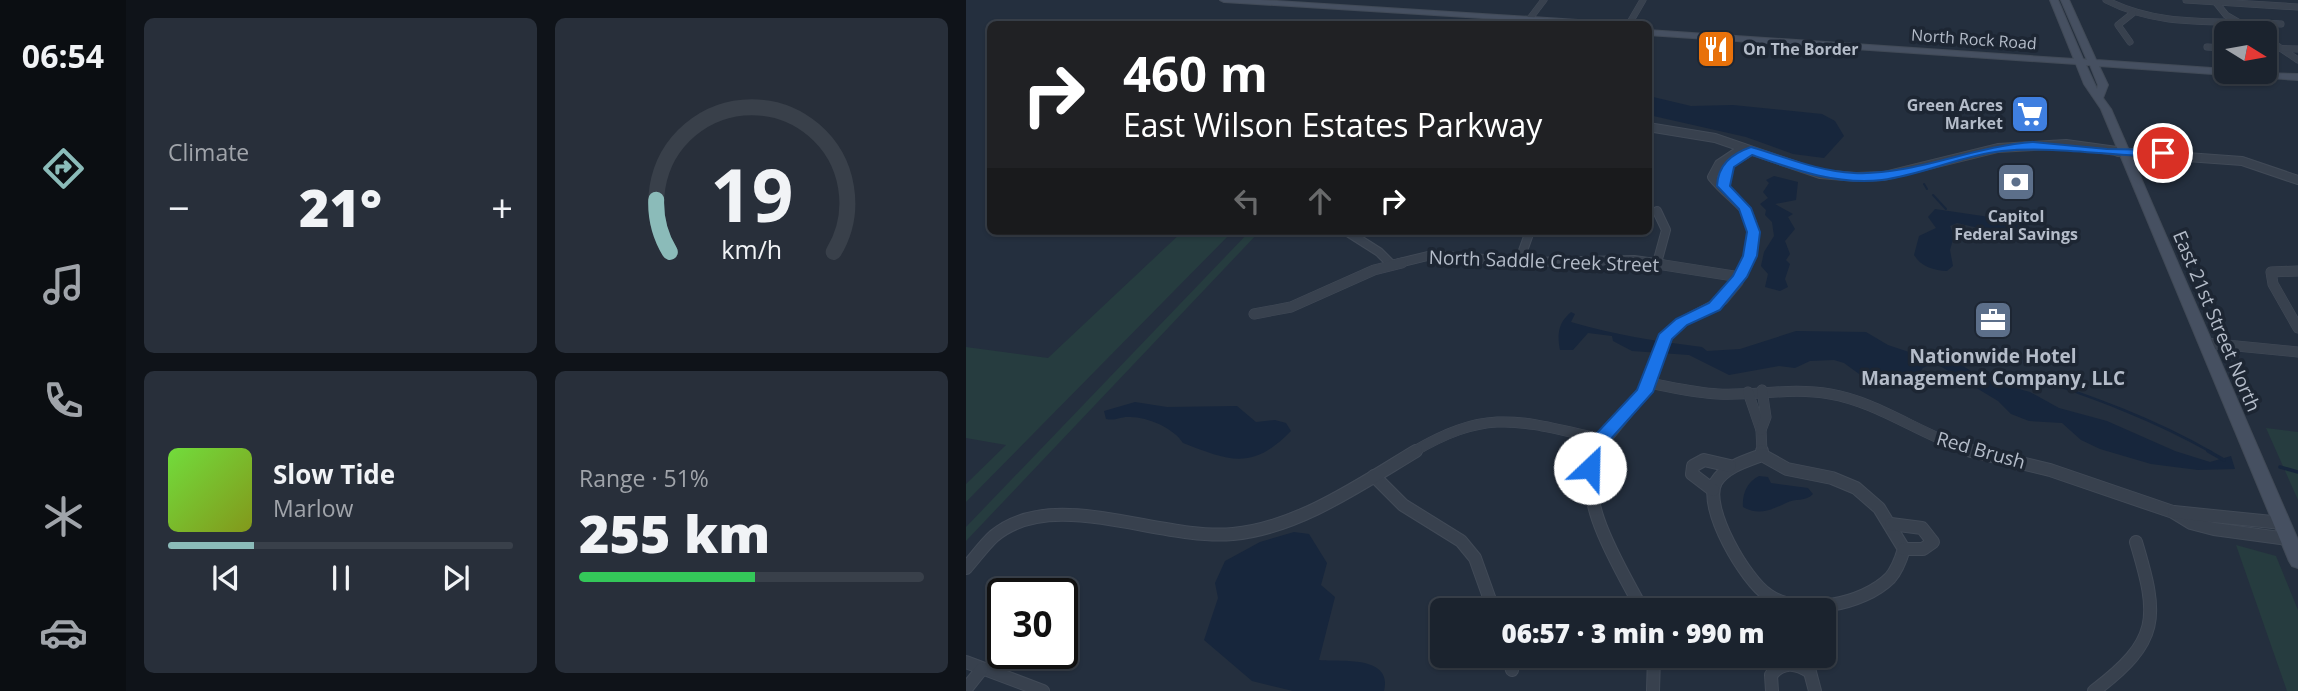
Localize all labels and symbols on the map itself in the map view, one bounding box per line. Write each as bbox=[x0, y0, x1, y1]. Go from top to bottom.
north arrow bbox=[2214, 21, 2277, 84]
street label: North Rock Road bbox=[1910, 24, 2038, 54]
restaurant icon: On The Border bbox=[1695, 28, 1737, 70]
place label: On The Border bbox=[1743, 38, 1859, 60]
supermarket icon: Green Acres Market bbox=[2009, 93, 2051, 135]
place label: Green Acres Market bbox=[1907, 94, 2003, 134]
pin bbox=[2133, 123, 2193, 183]
bank icon: Capitol Federal Savings bbox=[1995, 161, 2037, 203]
place label: Capitol Federal Savings bbox=[1954, 205, 2078, 245]
street label: East 21st Street North bbox=[2167, 226, 2267, 416]
street label: North Saddle Creek Street bbox=[1428, 244, 1660, 278]
office icon: Nationwide Hotel Management Company, LLC bbox=[1972, 299, 2014, 341]
place label: Nationwide Hotel Management Company, LLC bbox=[1861, 343, 2125, 391]
street label: Red Brush bbox=[1934, 425, 2028, 475]
position arrow bbox=[1553, 431, 1627, 505]
speed limit sign: 30 bbox=[987, 578, 1078, 669]

